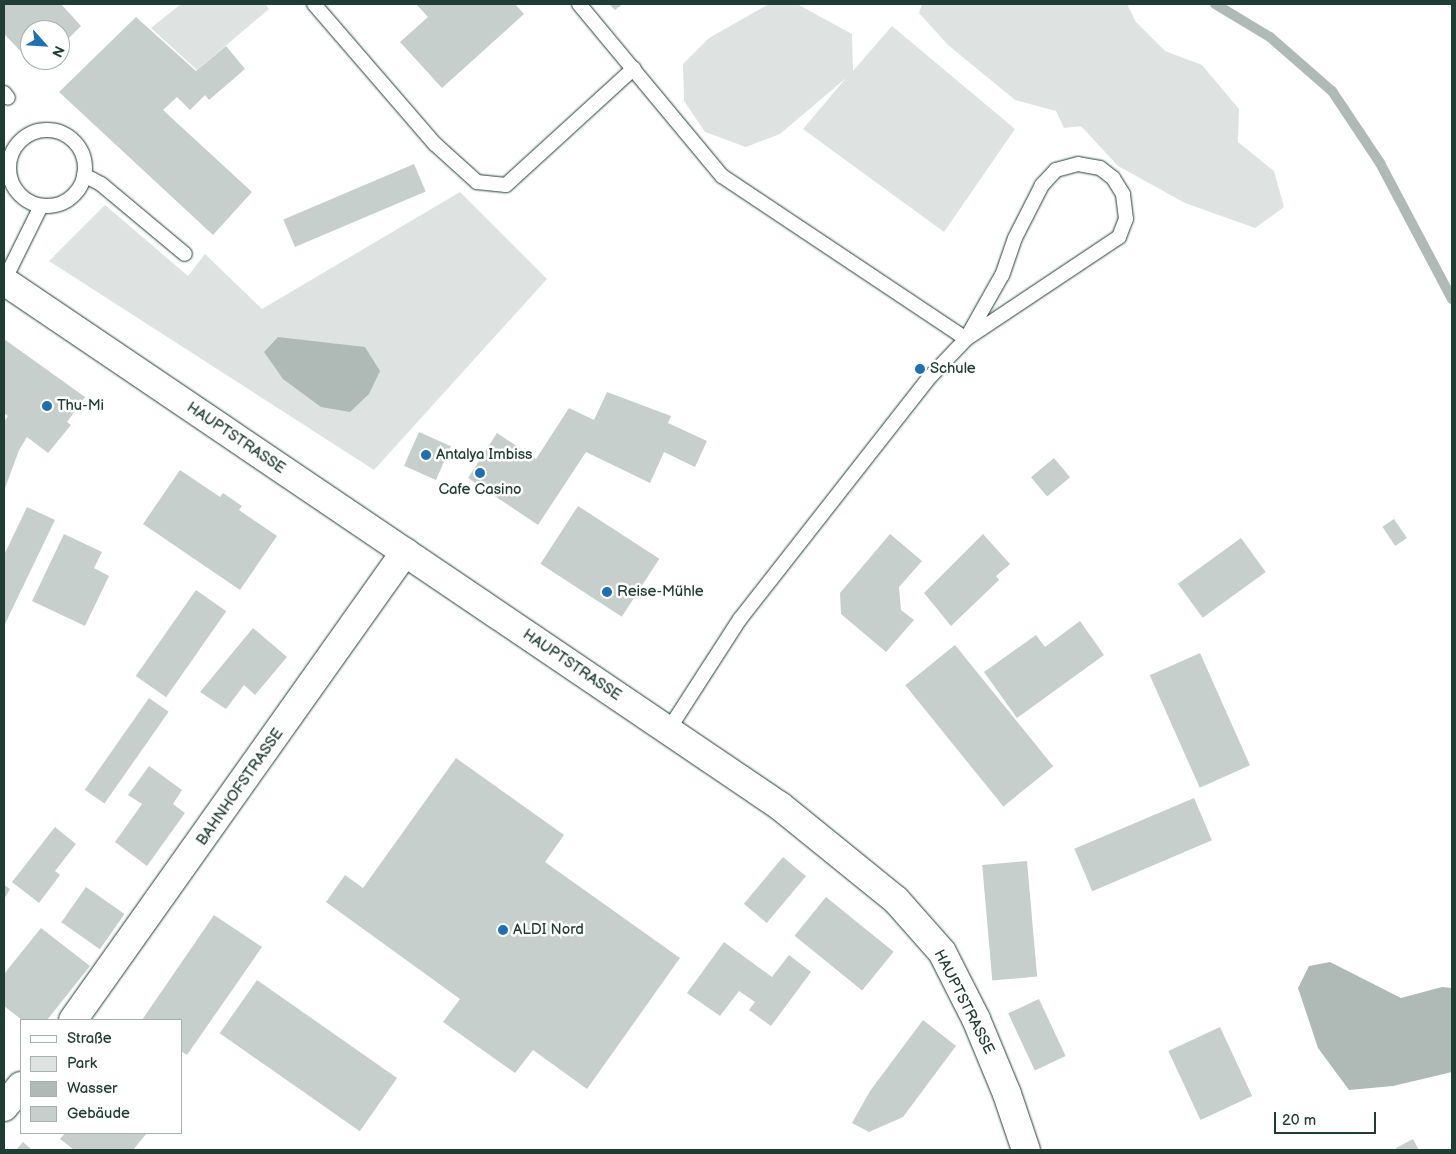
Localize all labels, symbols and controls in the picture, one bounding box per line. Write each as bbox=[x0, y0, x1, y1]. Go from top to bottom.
north arrow bbox=[20, 20, 70, 70]
text: N bbox=[48, 43, 68, 60]
place label: Schule bbox=[930, 360, 976, 378]
marker: Schule bbox=[914, 363, 926, 375]
place label: Thu-Mi bbox=[57, 397, 104, 415]
street label: HAUPTSTRASSE bbox=[183, 398, 289, 478]
marker: Thu-Mi bbox=[41, 400, 53, 412]
place label: Antalya Imbiss bbox=[436, 446, 533, 464]
marker: Antalya Imbiss bbox=[420, 449, 432, 461]
marker: Cafe Casino bbox=[474, 467, 486, 479]
place label: Cafe Casino bbox=[438, 481, 522, 499]
place label: Reise-Mühle bbox=[617, 583, 704, 601]
marker: Reise-Mühle bbox=[601, 586, 613, 598]
street label: HAUPTSTRASSE bbox=[519, 625, 625, 705]
street label: BAHNHOFSTRASSE bbox=[193, 725, 287, 849]
place label: ALDI Nord bbox=[513, 921, 584, 939]
marker: ALDI Nord bbox=[497, 924, 509, 936]
street label: HAUPTSTRASSE bbox=[930, 947, 998, 1057]
legend bbox=[20, 1019, 182, 1134]
text: Straße bbox=[67, 1029, 112, 1048]
text: Park bbox=[67, 1054, 97, 1073]
text: Wasser bbox=[67, 1079, 117, 1098]
scale bar bbox=[1276, 1102, 1378, 1134]
text: Gebäude bbox=[67, 1104, 130, 1123]
text: 20 m bbox=[1282, 1111, 1316, 1130]

